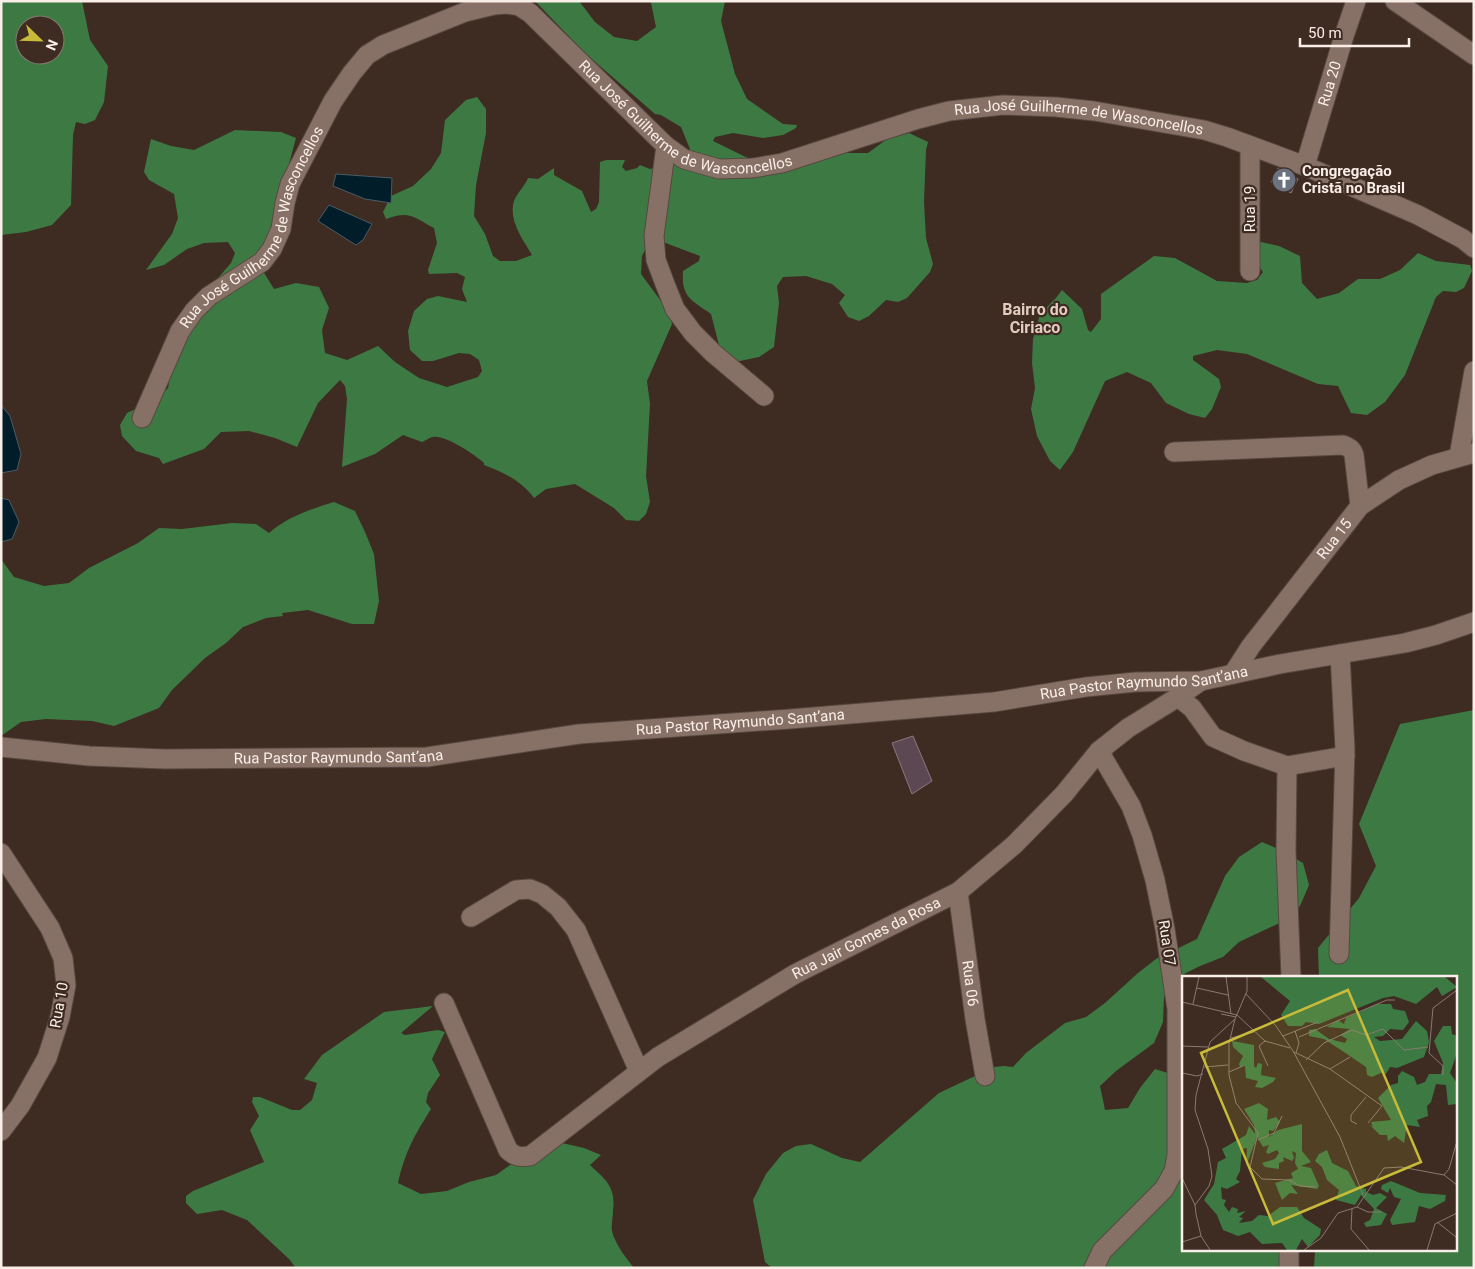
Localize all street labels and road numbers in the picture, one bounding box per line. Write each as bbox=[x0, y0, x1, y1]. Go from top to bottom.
street label: Rua José Guilherme de Wasconcellos bbox=[575, 57, 795, 178]
street label: Rua 20 bbox=[1314, 59, 1345, 108]
street label: Rua José Guilherme de Wasconcellos bbox=[953, 96, 1205, 139]
street label: Rua José Guilherme de Wasconcellos bbox=[176, 123, 327, 332]
street label: Rua 19 bbox=[1241, 186, 1259, 232]
street label: Rua 15 bbox=[1313, 515, 1356, 563]
street label: Rua Pastor Raymundo Sant’ana bbox=[1039, 662, 1250, 703]
street label: Rua Pastor Raymundo Sant’ana bbox=[635, 705, 845, 739]
street label: Rua Pastor Raymundo Sant’ana bbox=[234, 746, 444, 767]
street label: Rua Jair Gomes da Rosa bbox=[789, 893, 944, 983]
street label: Rua 07 bbox=[1154, 919, 1180, 967]
street label: Rua 06 bbox=[958, 959, 982, 1007]
street label: Rua 10 bbox=[46, 981, 72, 1029]

